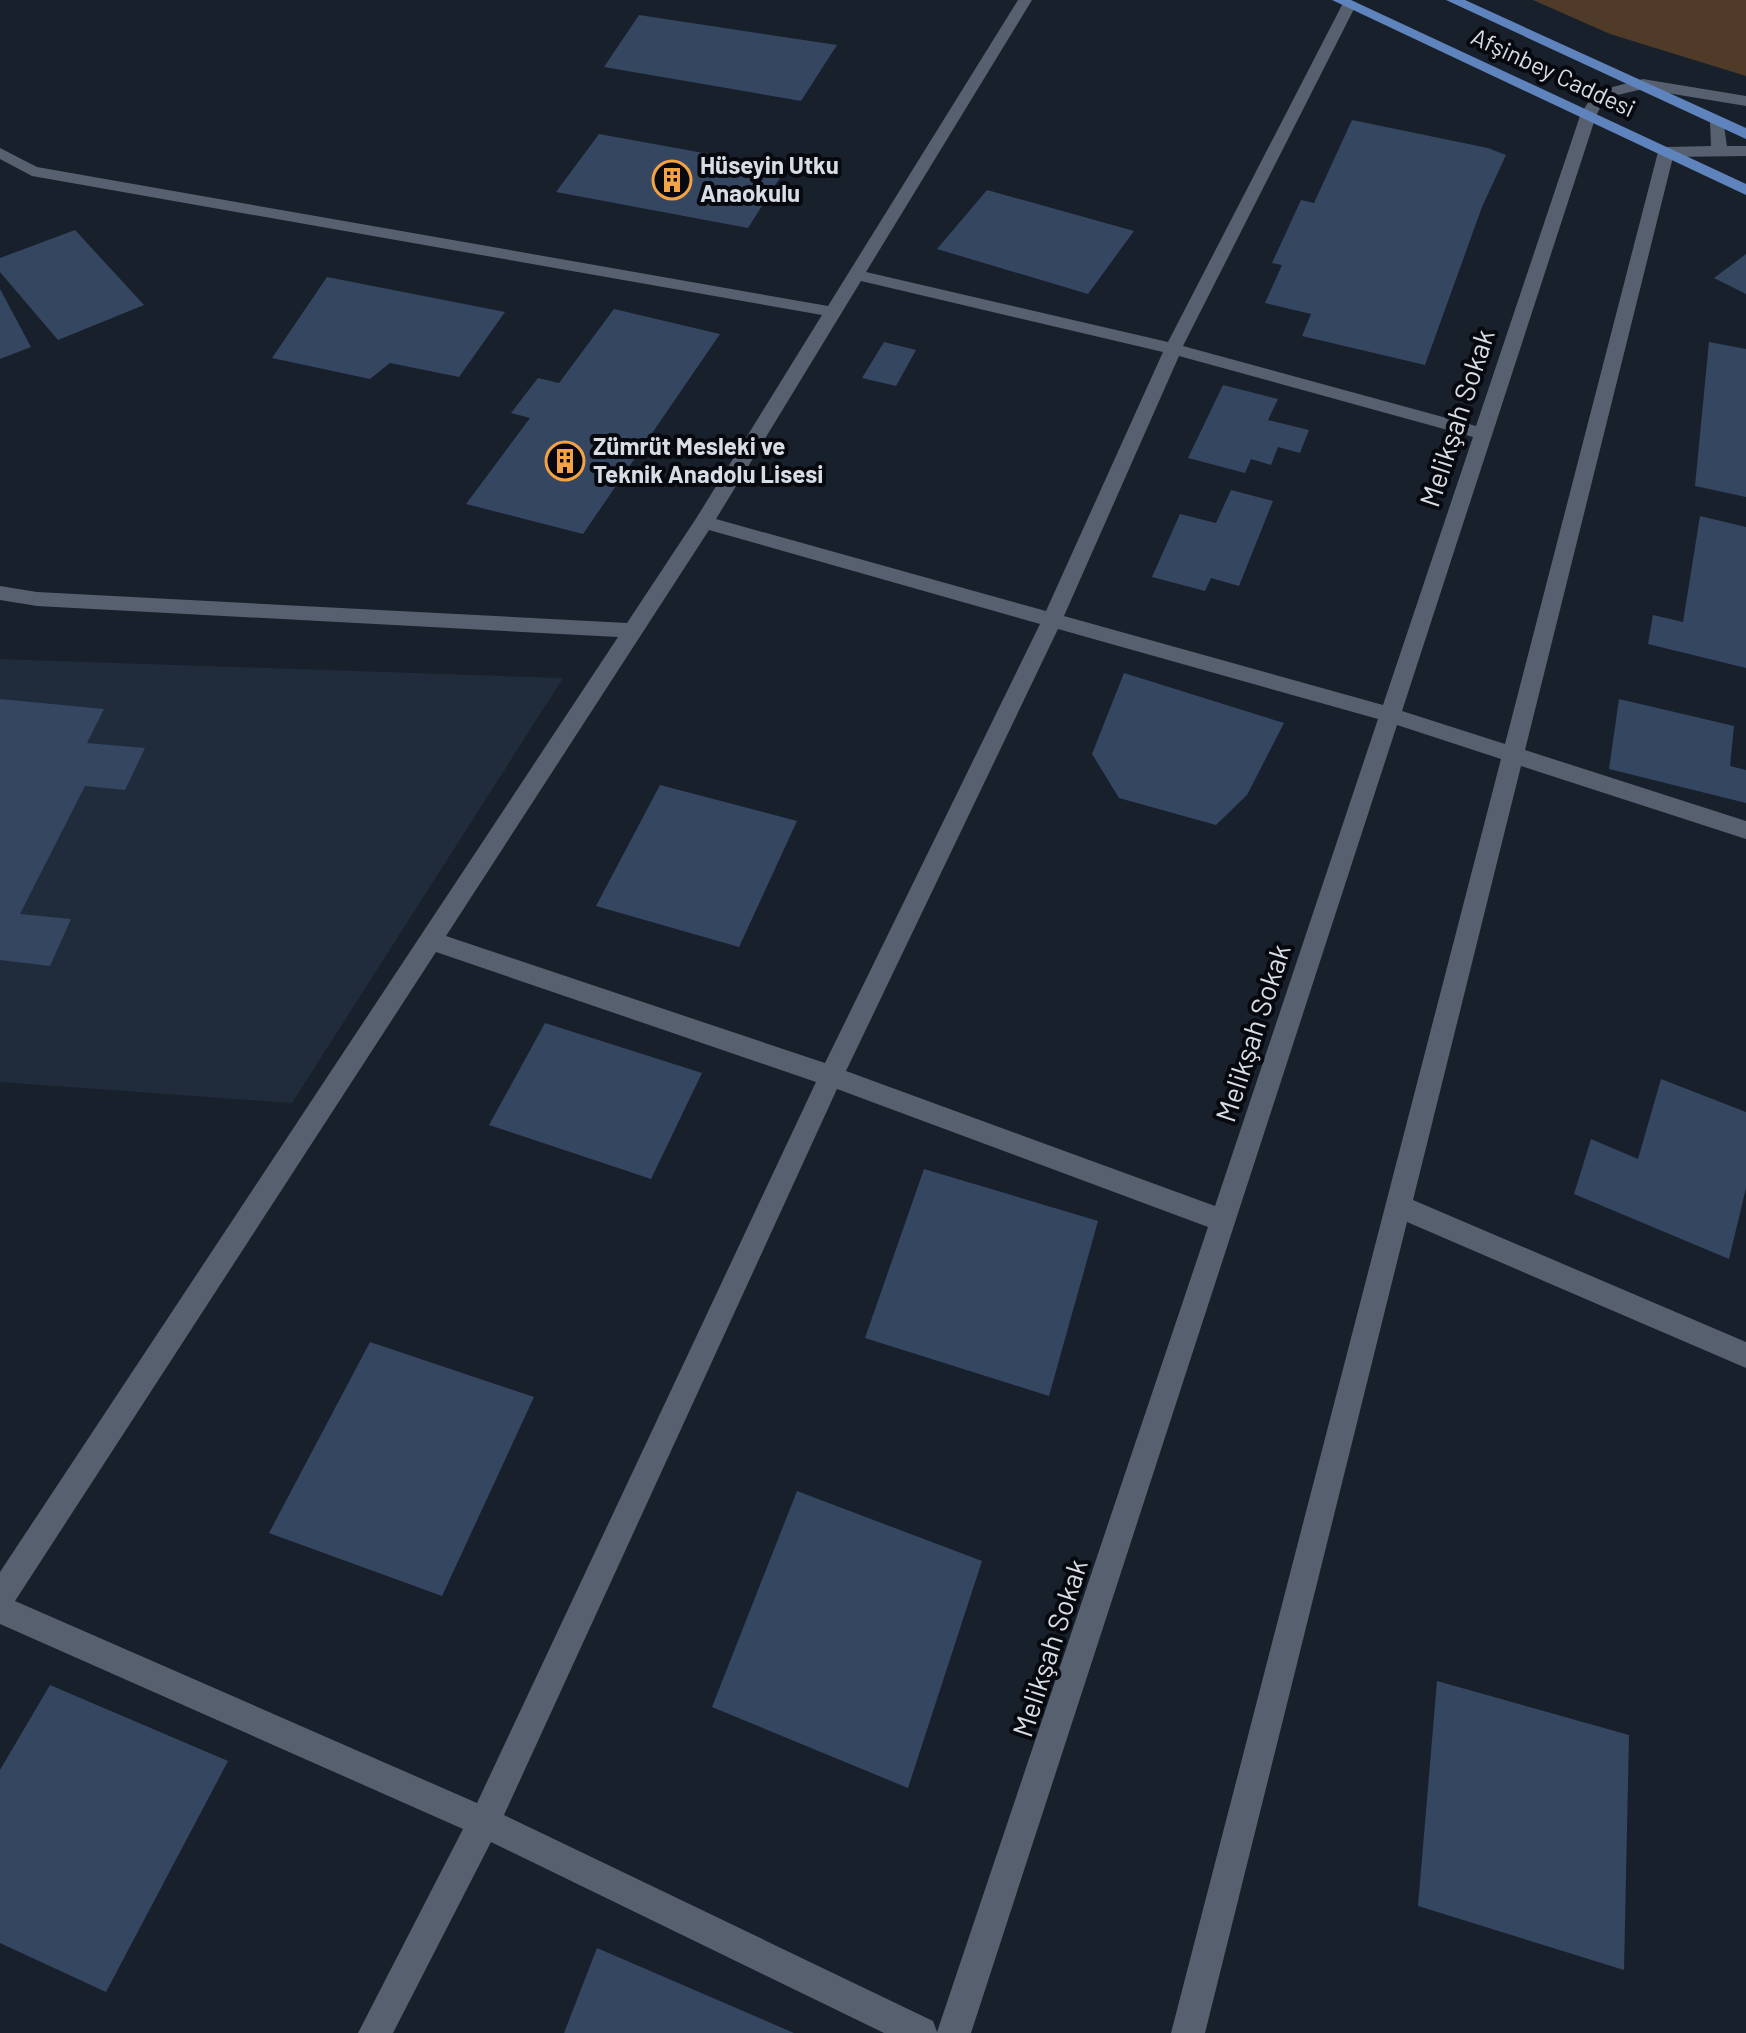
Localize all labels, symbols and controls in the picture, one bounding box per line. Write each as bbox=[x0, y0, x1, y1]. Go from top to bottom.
street label: Afşinbey Caddesi bbox=[1467, 21, 1640, 122]
place label: Hüseyin Utku Anaokulu bbox=[700, 150, 839, 207]
building icon: Hüseyin Utku Anaokulu bbox=[651, 159, 693, 201]
street label: Melikşah Sokak bbox=[1411, 325, 1501, 511]
place label: Zümrüt Mesleki ve Teknik Anadolu Lisesi bbox=[593, 431, 823, 488]
building icon: Zümrüt Mesleki ve Teknik Anadolu Lisesi bbox=[544, 440, 586, 482]
street label: Melikşah Sokak bbox=[1207, 940, 1297, 1126]
street label: Melikşah Sokak bbox=[1004, 1555, 1094, 1741]

